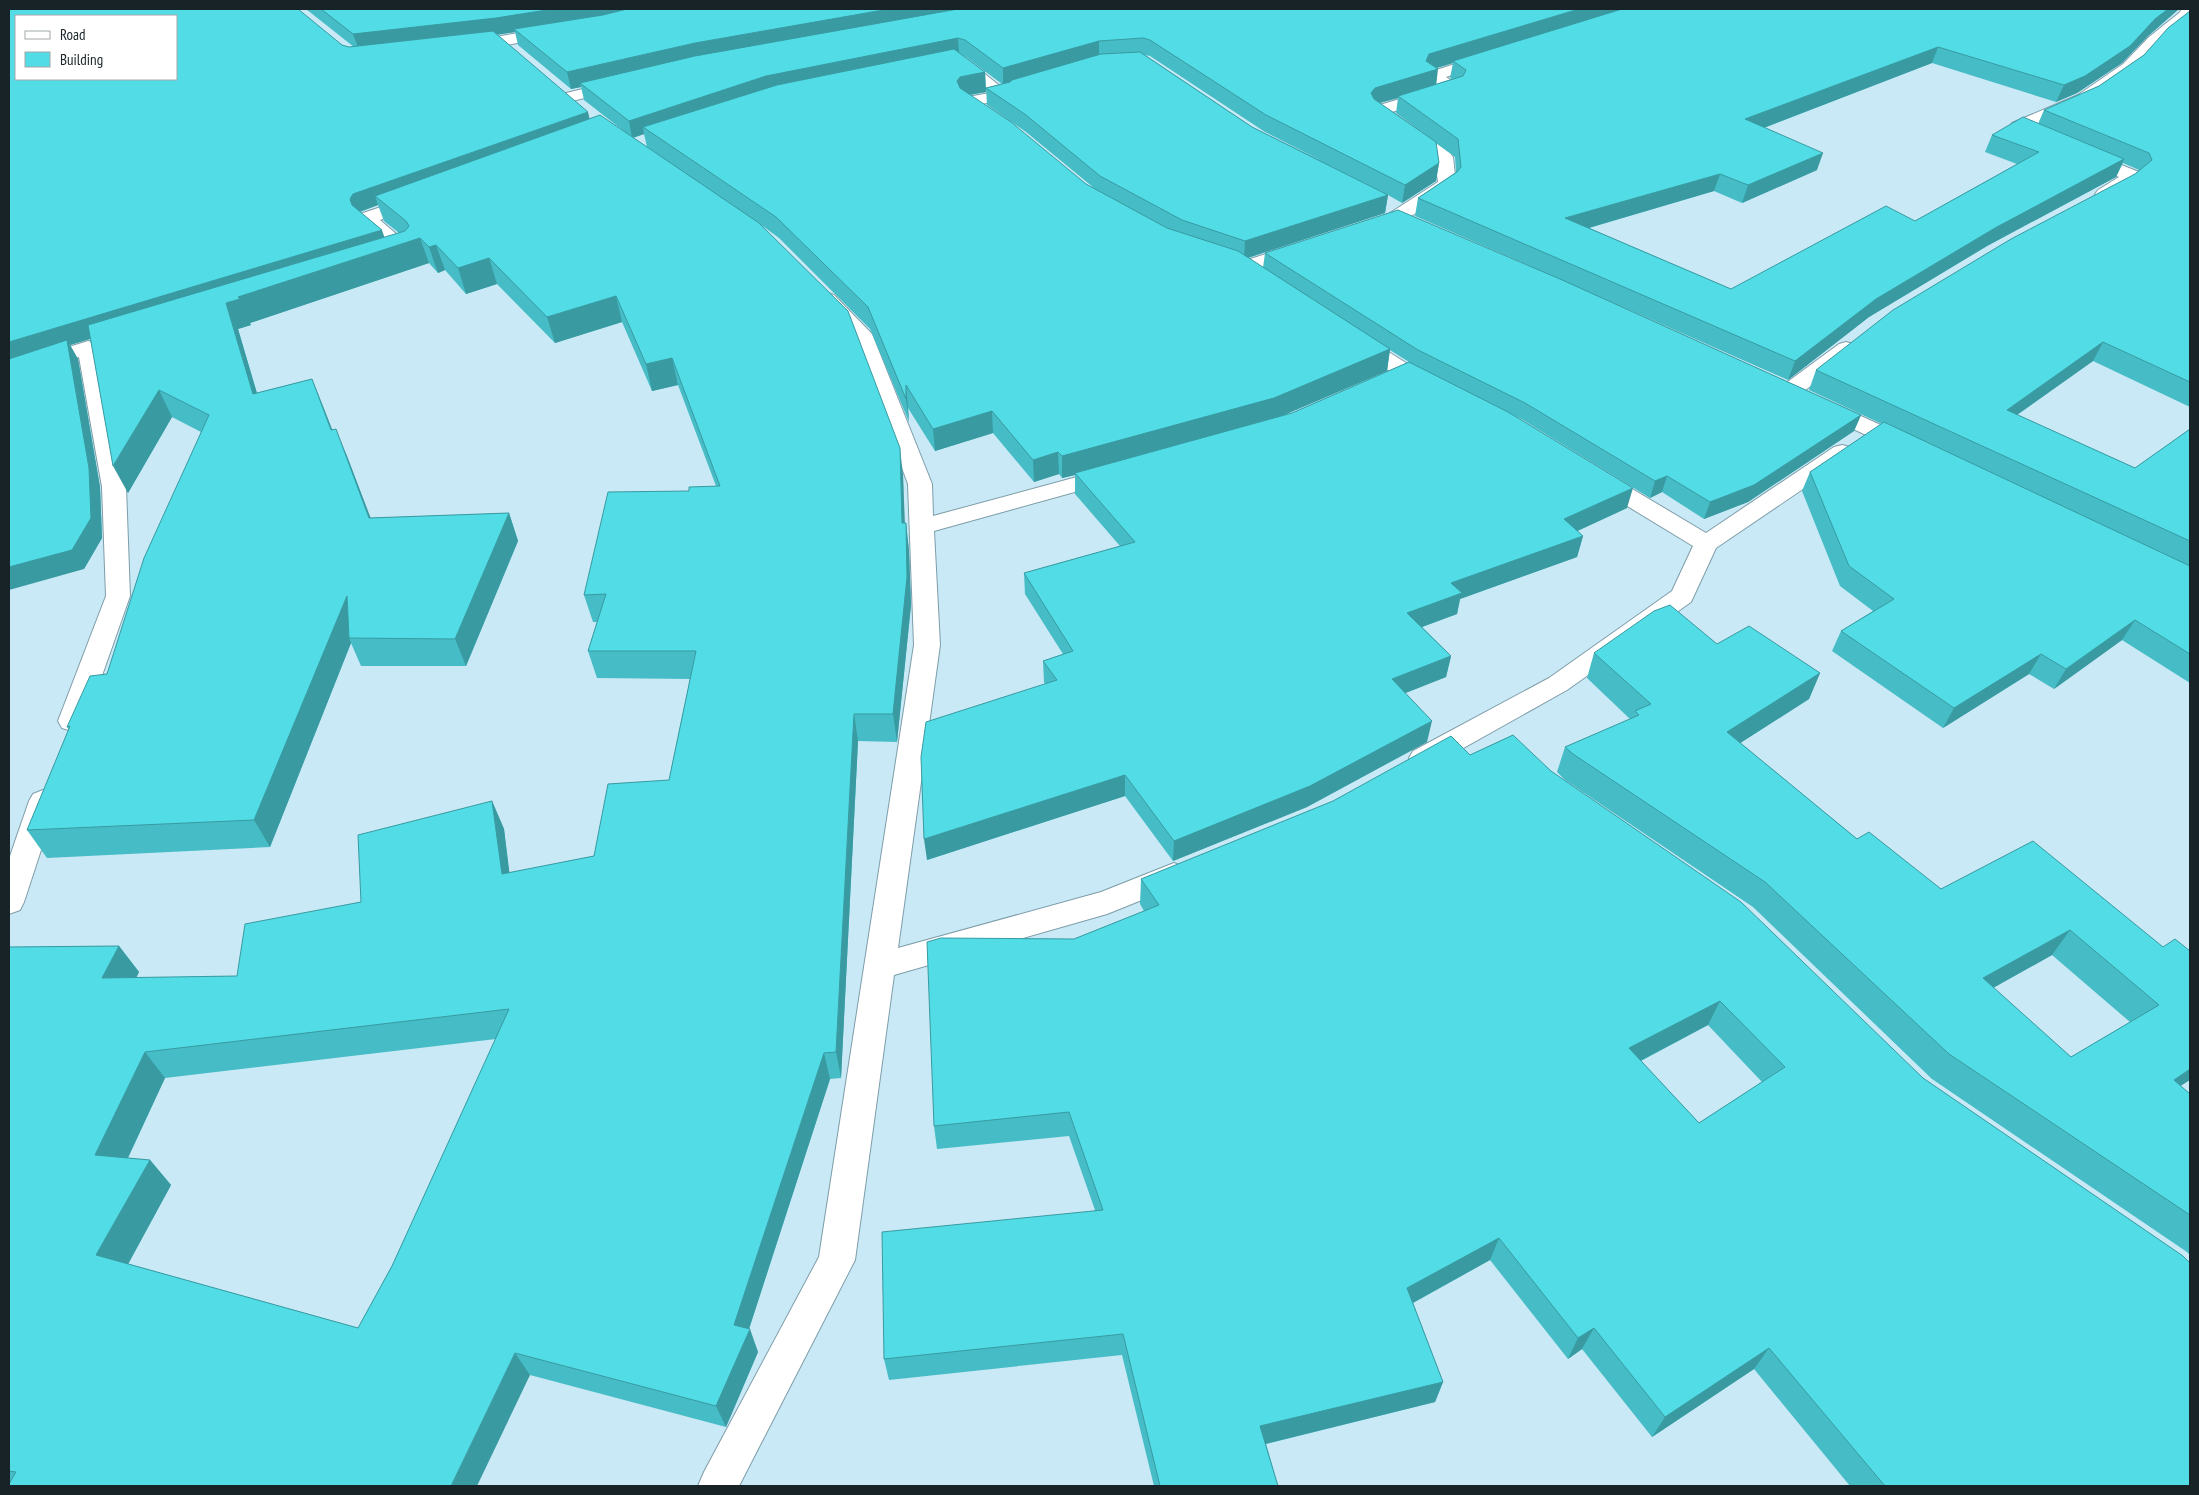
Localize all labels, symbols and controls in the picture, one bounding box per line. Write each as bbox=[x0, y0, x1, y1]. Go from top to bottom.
legend bbox=[15, 15, 178, 80]
text: Road bbox=[60, 25, 86, 44]
text: Building bbox=[60, 50, 103, 69]

